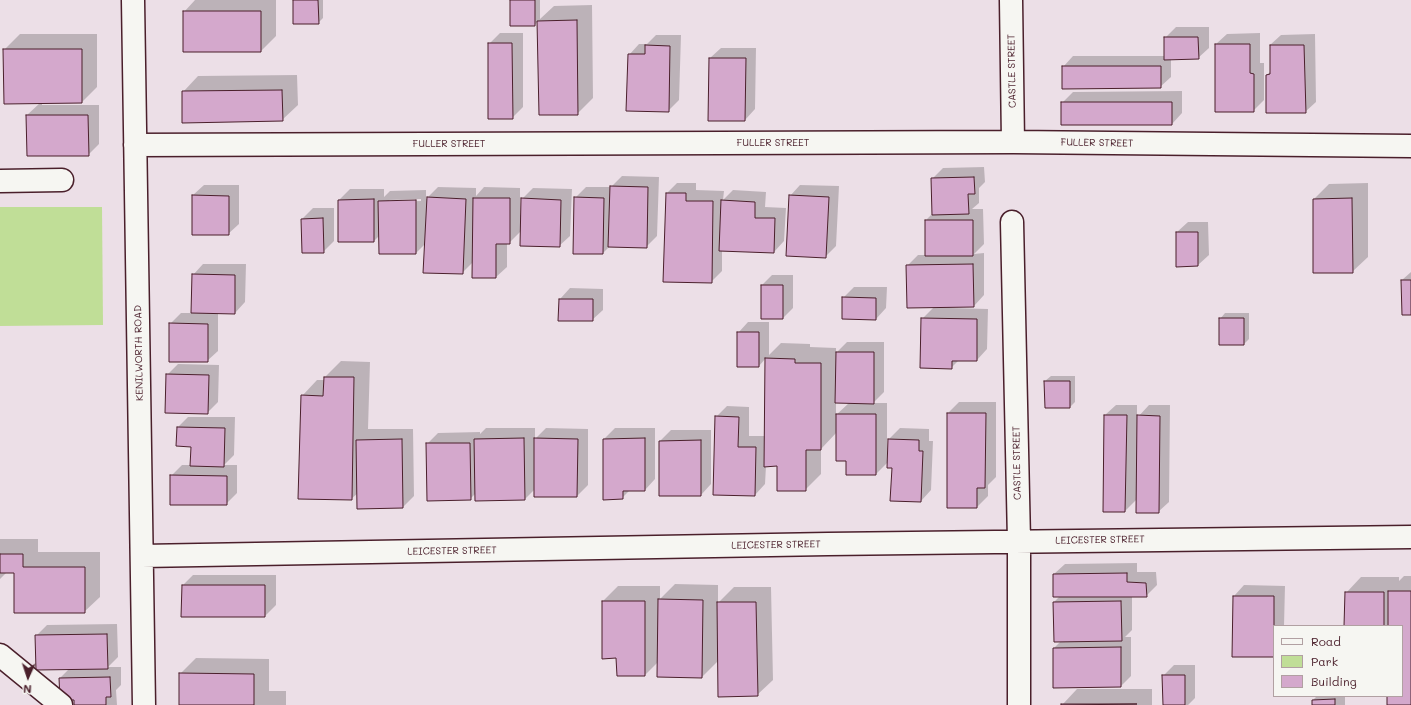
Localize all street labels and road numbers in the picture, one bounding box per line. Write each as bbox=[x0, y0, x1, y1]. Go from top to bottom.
street label: CASTLE STREET bbox=[1005, 34, 1019, 108]
street label: FULLER STREET bbox=[1061, 136, 1133, 150]
street label: FULLER STREET bbox=[737, 137, 809, 149]
street label: FULLER STREET bbox=[413, 138, 485, 150]
street label: KENILWORTH ROAD bbox=[132, 305, 146, 401]
street label: CASTLE STREET bbox=[1010, 426, 1024, 500]
street label: LEICESTER STREET bbox=[1055, 533, 1145, 547]
street label: LEICESTER STREET bbox=[731, 538, 821, 552]
street label: LEICESTER STREET bbox=[407, 544, 497, 558]

